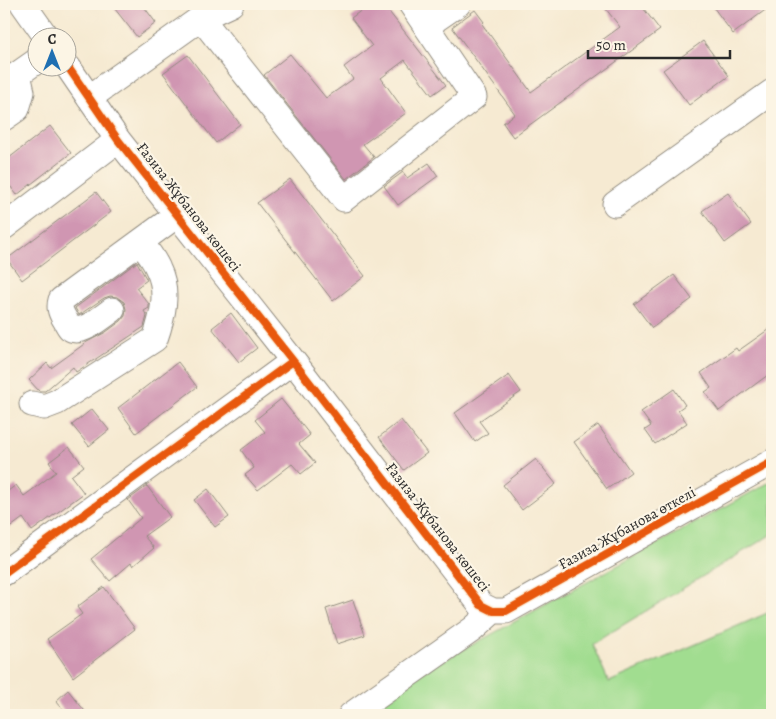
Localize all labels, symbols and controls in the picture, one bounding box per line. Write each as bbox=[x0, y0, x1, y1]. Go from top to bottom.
north arrow bbox=[28, 28, 78, 78]
scale bar bbox=[588, 28, 731, 60]
text: С bbox=[48, 30, 57, 49]
text: 50 m bbox=[596, 35, 626, 55]
street label: Ғазиза Жұбанова көшесі bbox=[132, 138, 246, 276]
street label: Ғазиза Жұбанова көшесі bbox=[381, 458, 495, 596]
street label: Ғазиза Жұбанова өткелі bbox=[555, 482, 699, 574]

